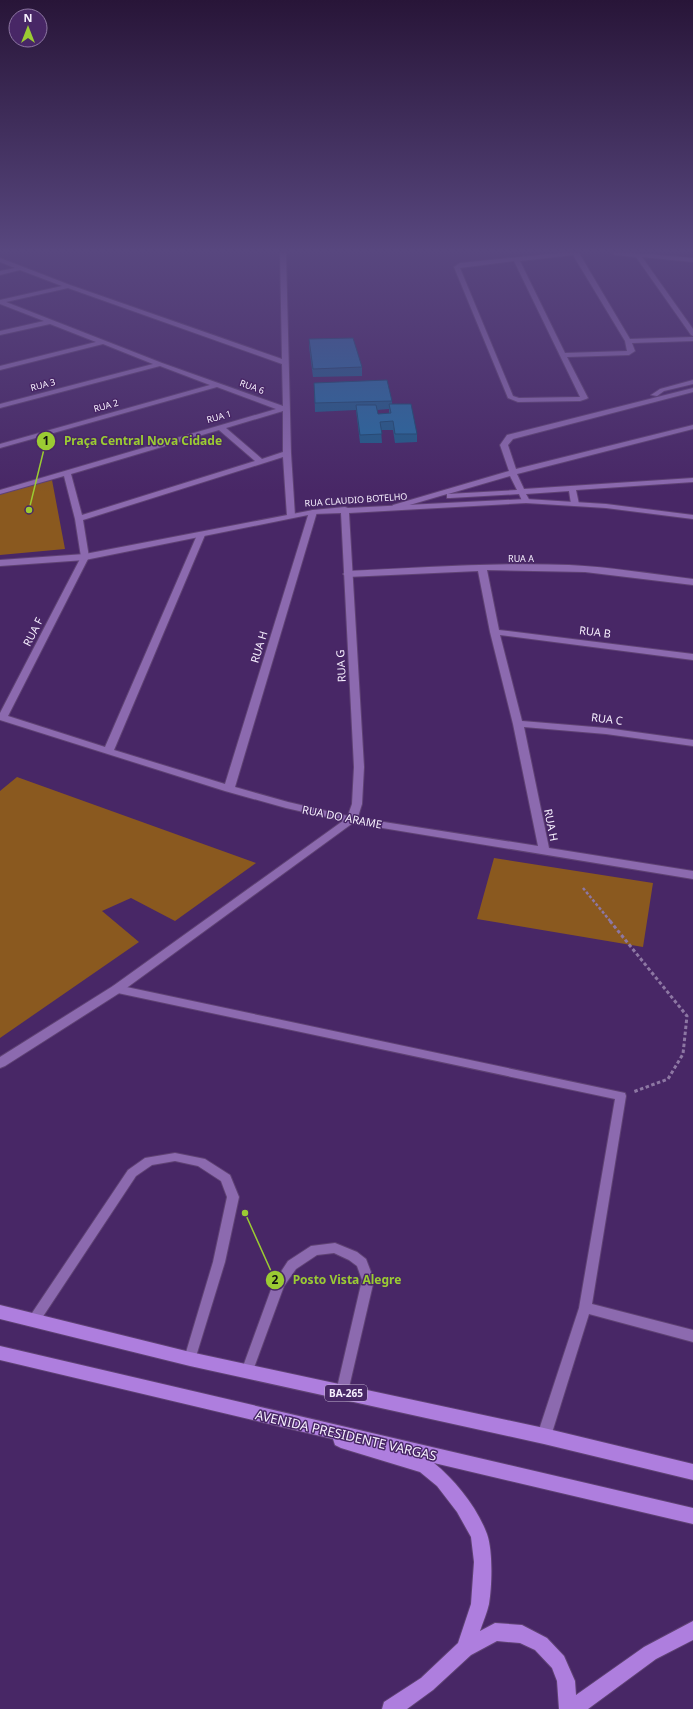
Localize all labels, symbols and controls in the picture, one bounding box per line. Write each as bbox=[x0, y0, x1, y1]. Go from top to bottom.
north arrow bbox=[8, 8, 48, 48]
text: N bbox=[24, 10, 32, 25]
street label: RUA 3 bbox=[29, 375, 57, 394]
street label: RUA 6 bbox=[238, 376, 266, 397]
street label: RUA 2 bbox=[92, 396, 120, 415]
street label: RUA 1 bbox=[205, 407, 233, 426]
callout: Praça Central Nova Cidade bbox=[36, 429, 231, 453]
text: 1 bbox=[43, 432, 49, 449]
text: Praça Central Nova Cidade bbox=[64, 432, 222, 449]
street label: RUA CLAUDIO BOTELHO bbox=[304, 489, 408, 510]
street label: RUA A bbox=[508, 552, 534, 565]
street label: RUA F bbox=[19, 615, 46, 649]
street label: RUA B bbox=[578, 622, 612, 641]
street label: RUA H bbox=[247, 629, 270, 665]
street label: RUA G bbox=[332, 649, 349, 683]
street label: RUA C bbox=[590, 709, 624, 728]
street label: RUA DO ARAME bbox=[301, 801, 383, 832]
street label: RUA H bbox=[541, 807, 562, 842]
callout: Posto Vista Alegre bbox=[265, 1268, 409, 1292]
text: 2 bbox=[272, 1271, 279, 1288]
text: Posto Vista Alegre bbox=[293, 1271, 401, 1288]
road number: BA-265 bbox=[325, 1385, 367, 1401]
street label: AVENIDA PRESIDENTE VARGAS bbox=[253, 1405, 439, 1465]

